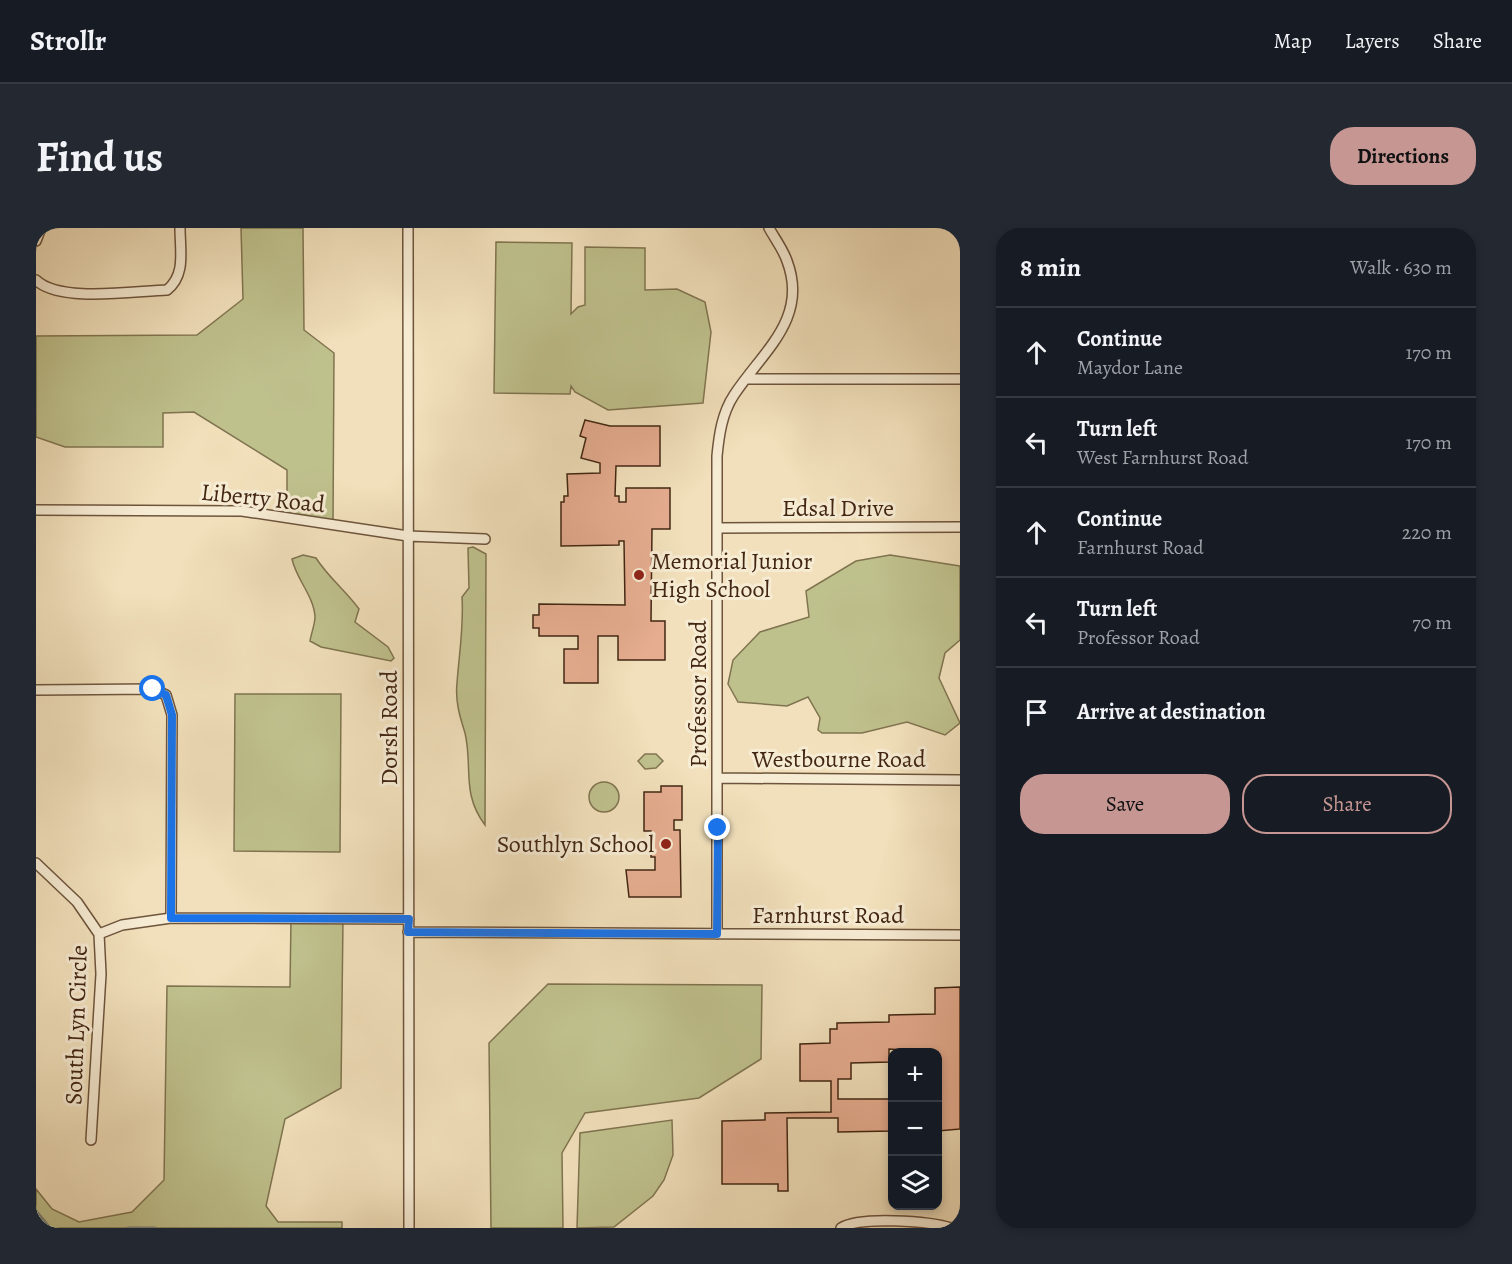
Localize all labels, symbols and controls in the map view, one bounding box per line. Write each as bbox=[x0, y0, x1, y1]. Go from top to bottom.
text: Strollr bbox=[30, 22, 106, 60]
text: Map bbox=[1273, 27, 1312, 55]
text: Layers bbox=[1345, 27, 1400, 55]
text: Share bbox=[1433, 27, 1482, 55]
button: Directions bbox=[1330, 127, 1476, 185]
text: Find us bbox=[36, 128, 163, 185]
text: 8 min bbox=[1020, 250, 1081, 285]
text: Walk · 630 m bbox=[1350, 254, 1452, 281]
text: Continue bbox=[1077, 324, 1162, 354]
icon: ahead bbox=[1020, 336, 1053, 369]
text: 170 m bbox=[1406, 339, 1452, 366]
text: Maydor Lane bbox=[1077, 354, 1183, 381]
text: Turn left bbox=[1077, 414, 1157, 444]
icon: left bbox=[1020, 426, 1053, 459]
text: 170 m bbox=[1406, 429, 1452, 456]
text: West Farnhurst Road bbox=[1077, 444, 1248, 471]
street label: Liberty Road bbox=[199, 476, 327, 520]
street label: Edsal Drive bbox=[782, 492, 894, 524]
text: Continue bbox=[1077, 504, 1162, 534]
icon: ahead bbox=[1020, 516, 1053, 549]
text: 220 m bbox=[1402, 519, 1452, 546]
text: Farnhurst Road bbox=[1077, 534, 1204, 561]
place label: Memorial Junior High School bbox=[651, 545, 812, 605]
marker: Memorial Junior High School bbox=[632, 568, 646, 582]
text: Turn left bbox=[1077, 594, 1157, 624]
icon: left bbox=[1020, 606, 1053, 639]
text: 70 m bbox=[1412, 609, 1452, 636]
street label: Professor Road bbox=[682, 620, 714, 768]
text: Professor Road bbox=[1077, 624, 1200, 651]
street label: Dorsh Road bbox=[373, 670, 405, 786]
route start bbox=[139, 675, 165, 701]
icon: arrive bbox=[1020, 696, 1053, 729]
text: Arrive at destination bbox=[1077, 697, 1266, 727]
street label: Westbourne Road bbox=[751, 743, 926, 775]
button: Save bbox=[1020, 774, 1230, 834]
button: Share bbox=[1242, 774, 1452, 834]
route end bbox=[704, 814, 730, 840]
place label: Southlyn School bbox=[497, 828, 654, 860]
marker: Southlyn School bbox=[659, 837, 673, 851]
street label: Farnhurst Road bbox=[752, 899, 904, 931]
street label: South Lyn Circle bbox=[57, 944, 95, 1106]
map controls bbox=[888, 1048, 942, 1210]
button: + bbox=[888, 1048, 942, 1102]
button: − bbox=[888, 1102, 942, 1156]
button: layers bbox=[888, 1156, 942, 1210]

